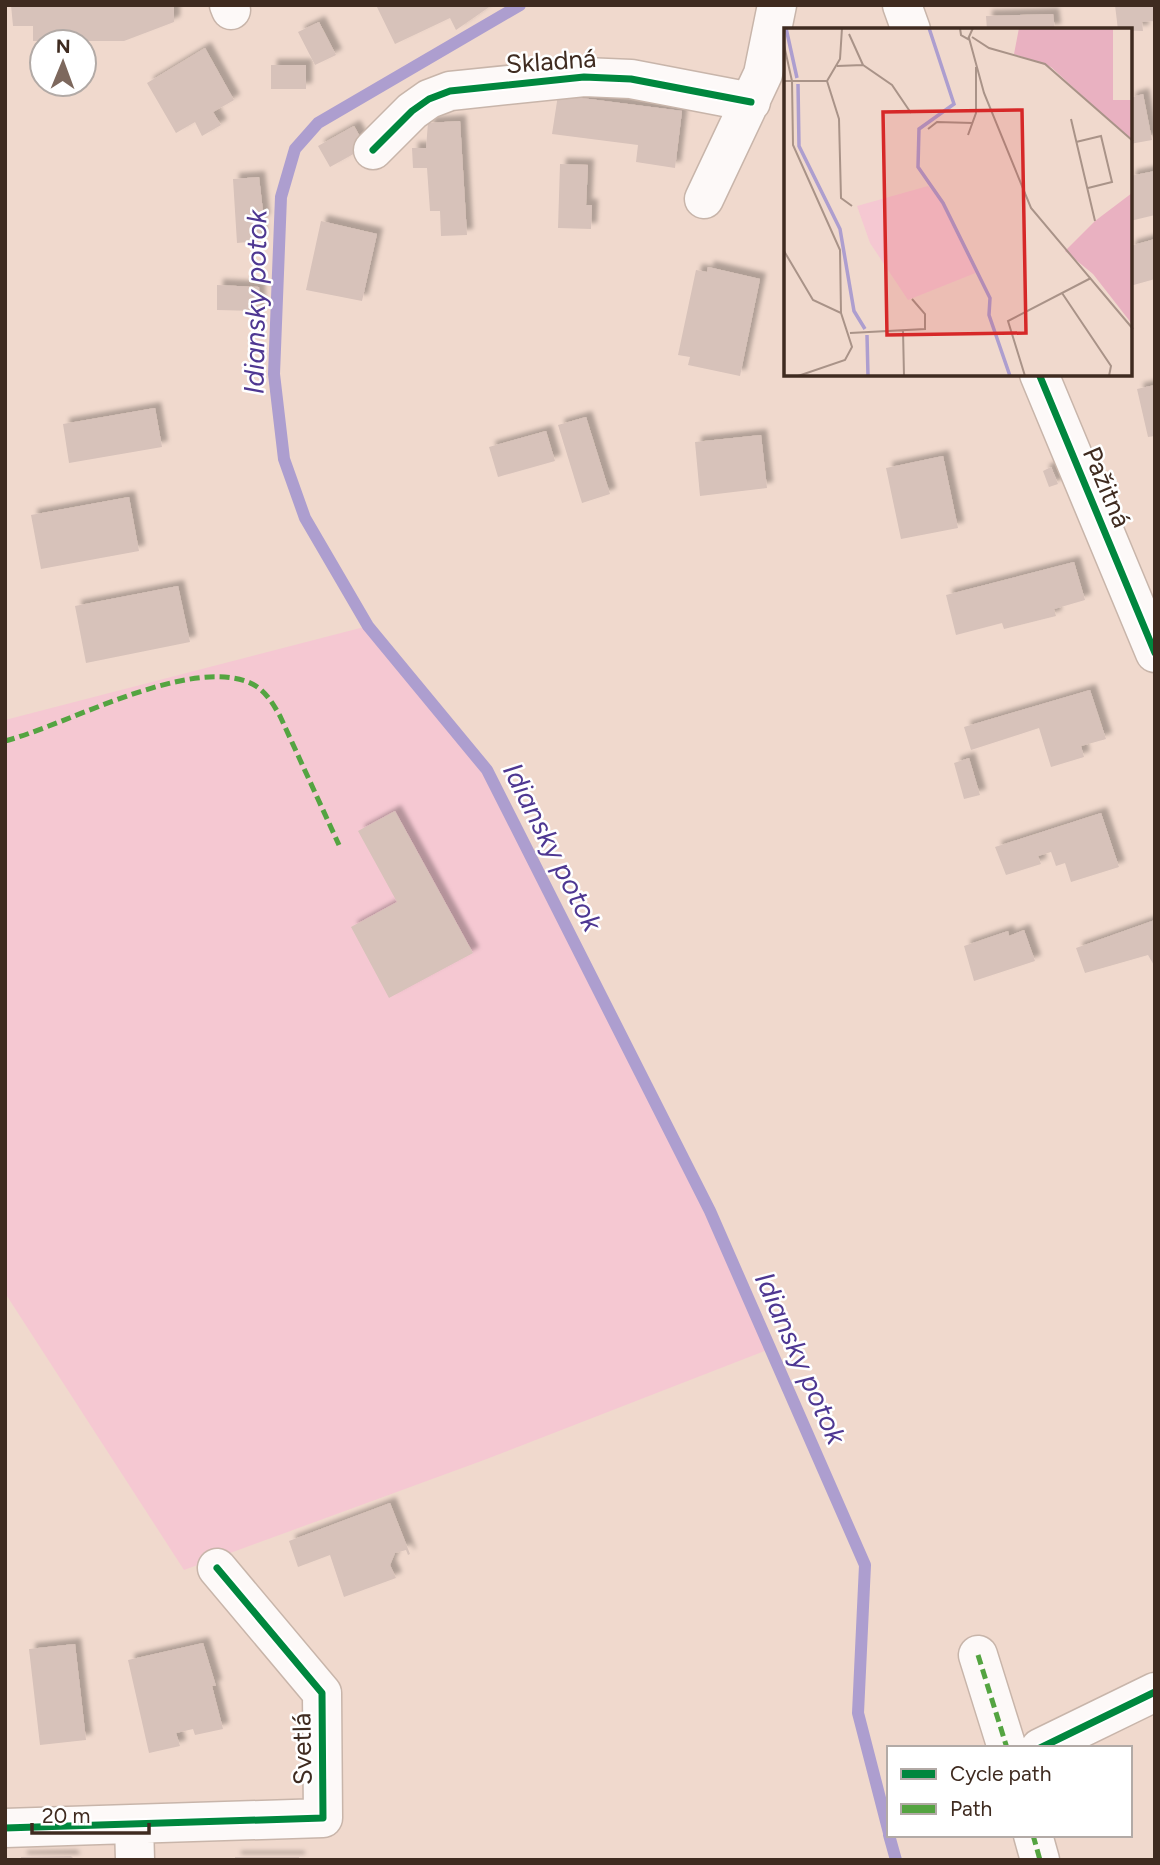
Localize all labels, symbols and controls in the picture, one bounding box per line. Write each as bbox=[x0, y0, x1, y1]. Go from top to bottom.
north arrow bbox=[28, 28, 98, 98]
inset map bbox=[784, 28, 1132, 376]
text: N bbox=[56, 35, 71, 58]
street label: Skladná bbox=[505, 42, 597, 80]
water label: Idiansky potok bbox=[236, 208, 274, 395]
street label: Pažitná bbox=[1076, 442, 1138, 532]
water label: Idiansky potok bbox=[496, 757, 611, 938]
water label: Idiansky potok bbox=[748, 1267, 855, 1450]
street label: Svetlá bbox=[285, 1713, 319, 1785]
legend bbox=[887, 1746, 1132, 1837]
text: Cycle path bbox=[950, 1761, 1051, 1786]
scale bar bbox=[32, 1792, 149, 1836]
text: Path bbox=[950, 1796, 992, 1821]
text: 20 m bbox=[42, 1803, 90, 1828]

